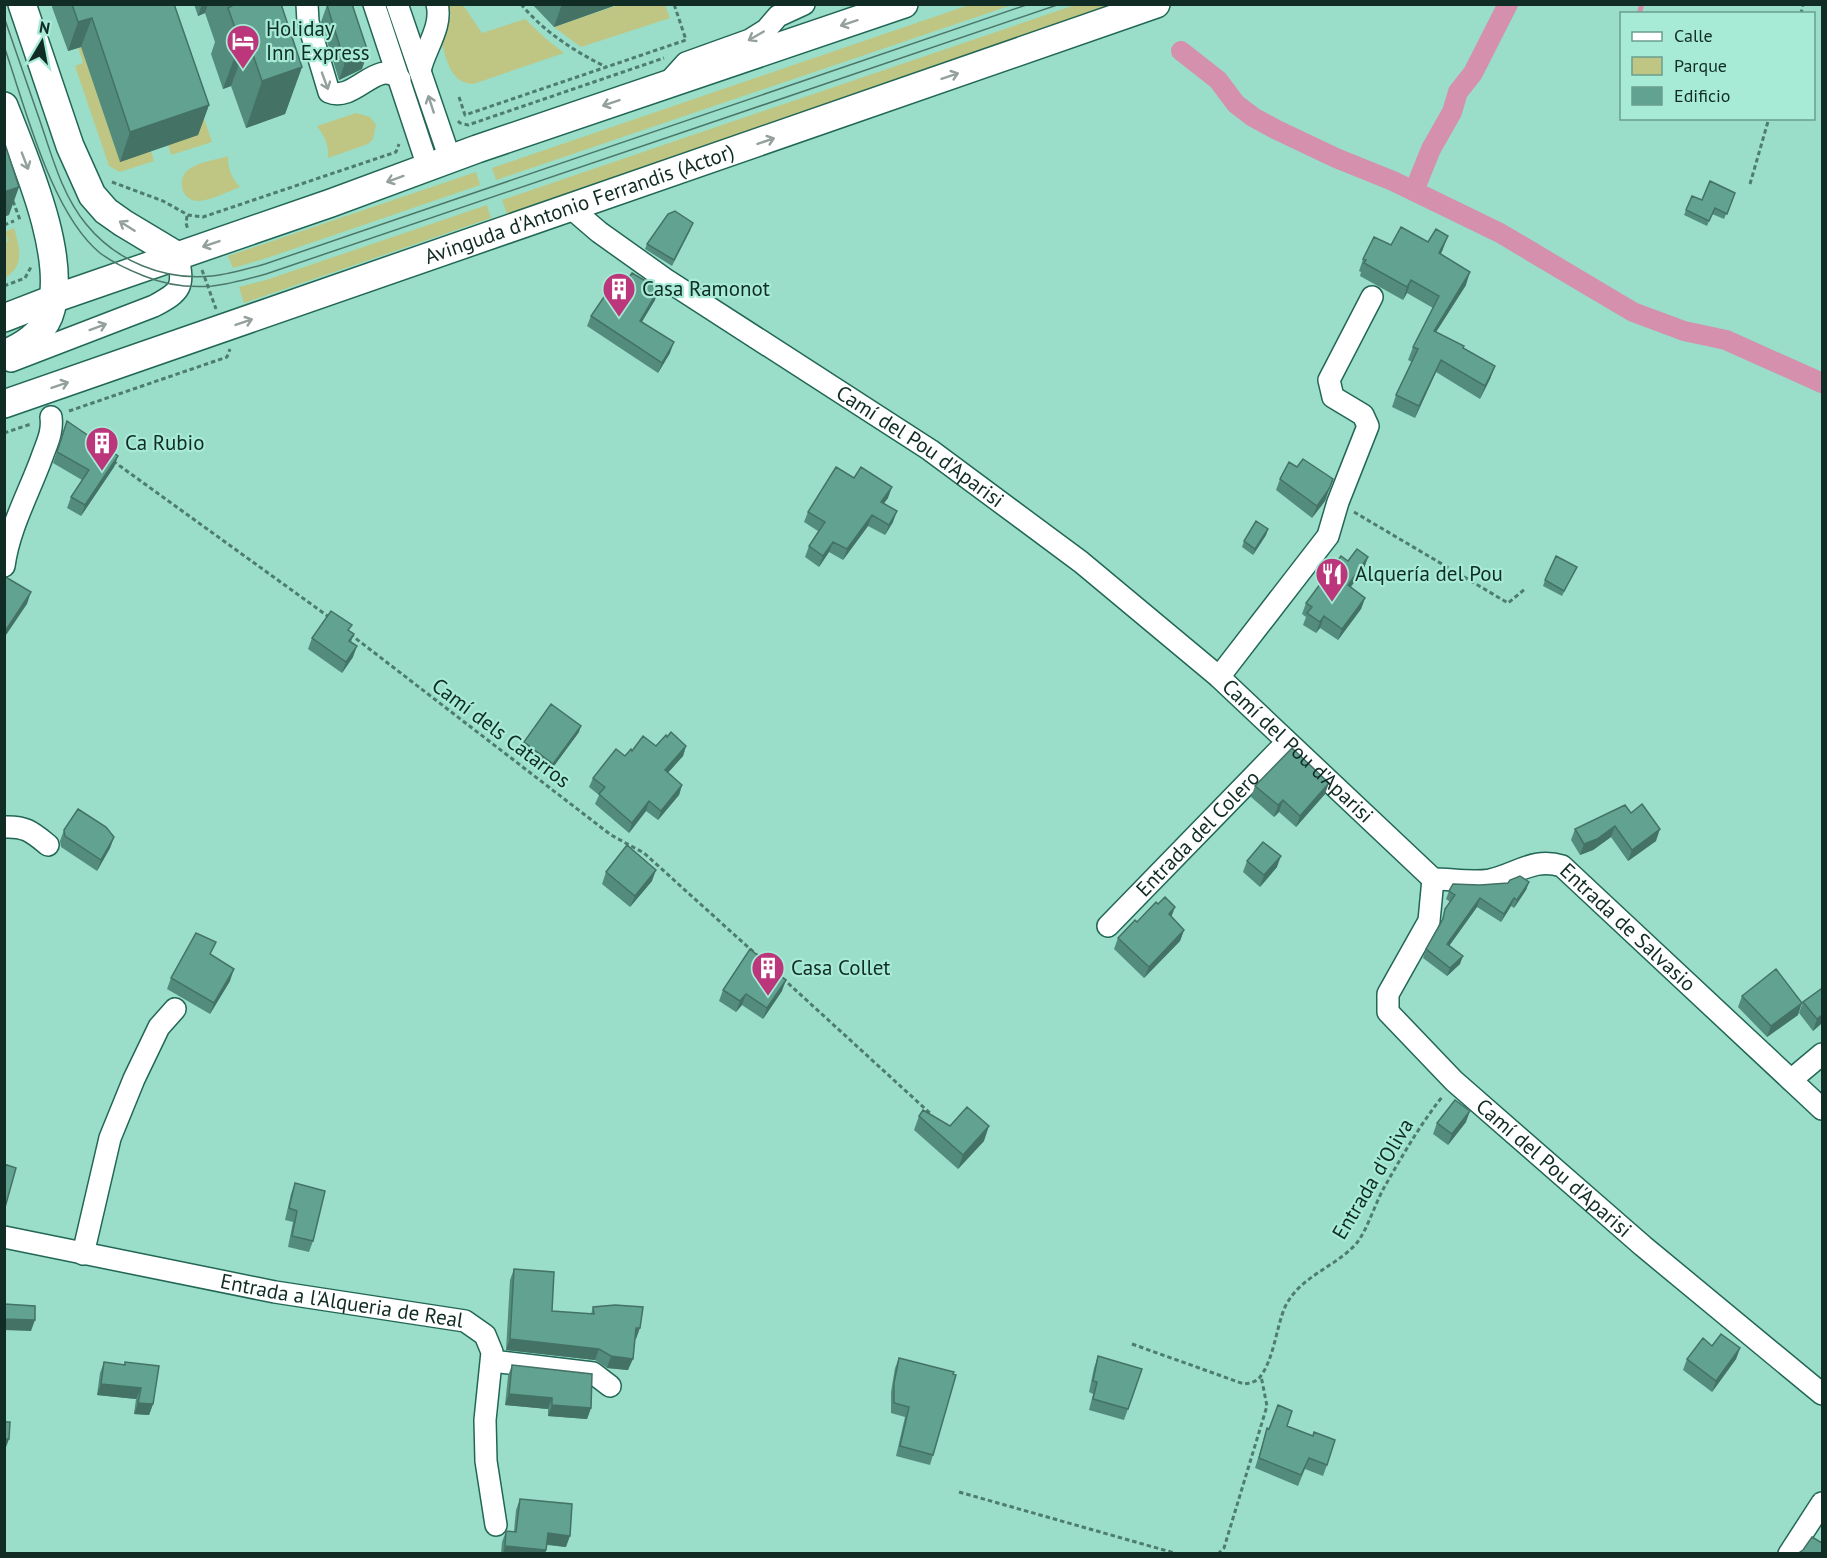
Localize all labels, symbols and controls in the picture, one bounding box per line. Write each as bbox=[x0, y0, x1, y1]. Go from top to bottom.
north arrow bbox=[12, 12, 72, 72]
legend bbox=[1620, 12, 1815, 120]
place label: Holiday Inn Express bbox=[266, 15, 370, 66]
text: N bbox=[38, 16, 52, 38]
one-way arrow bbox=[840, 18, 859, 29]
hotel icon: Holiday Inn Express bbox=[225, 23, 261, 70]
text: Calle bbox=[1674, 24, 1713, 47]
one-way arrow bbox=[748, 30, 765, 42]
text: Parque bbox=[1674, 54, 1727, 77]
one-way arrow bbox=[940, 70, 959, 81]
one-way arrow bbox=[321, 71, 332, 90]
text: Edificio bbox=[1674, 84, 1730, 107]
one-way arrow bbox=[424, 95, 435, 114]
one-way arrow bbox=[603, 98, 621, 109]
one-way arrow bbox=[756, 134, 775, 145]
street label: Avinguda d'Antonio Ferrandis (Actor) bbox=[421, 138, 737, 270]
one-way arrow bbox=[20, 151, 31, 170]
one-way arrow bbox=[386, 175, 405, 186]
one-way arrow bbox=[119, 219, 136, 232]
one-way arrow bbox=[202, 240, 221, 251]
building icon: Casa Ramonot bbox=[601, 271, 637, 318]
place label: Casa Ramonot bbox=[642, 275, 770, 302]
one-way arrow bbox=[235, 315, 253, 326]
one-way arrow bbox=[88, 320, 107, 331]
one-way arrow bbox=[50, 378, 69, 389]
street label: Camí del Pou d'Aparisi bbox=[831, 379, 1010, 513]
building icon: Ca Rubio bbox=[84, 425, 120, 472]
place label: Ca Rubio bbox=[125, 429, 205, 456]
restaurant icon: Alquería del Pou bbox=[1314, 556, 1350, 603]
place label: Alquería del Pou bbox=[1355, 560, 1503, 587]
street label: Camí dels Catarros bbox=[427, 672, 576, 794]
street label: Camí del Pou d'Aparisi bbox=[1217, 673, 1379, 829]
street label: Entrada del Colero bbox=[1130, 764, 1265, 902]
street label: Entrada de Salvasio bbox=[1554, 857, 1702, 997]
building icon: Casa Collet bbox=[750, 950, 786, 997]
place label: Casa Collet bbox=[791, 954, 890, 981]
street label: Camí del Pou d'Aparisi bbox=[1471, 1092, 1638, 1243]
street label: Entrada d'Oliva bbox=[1326, 1113, 1419, 1244]
street label: Entrada a l'Alqueria de Real bbox=[218, 1267, 465, 1334]

